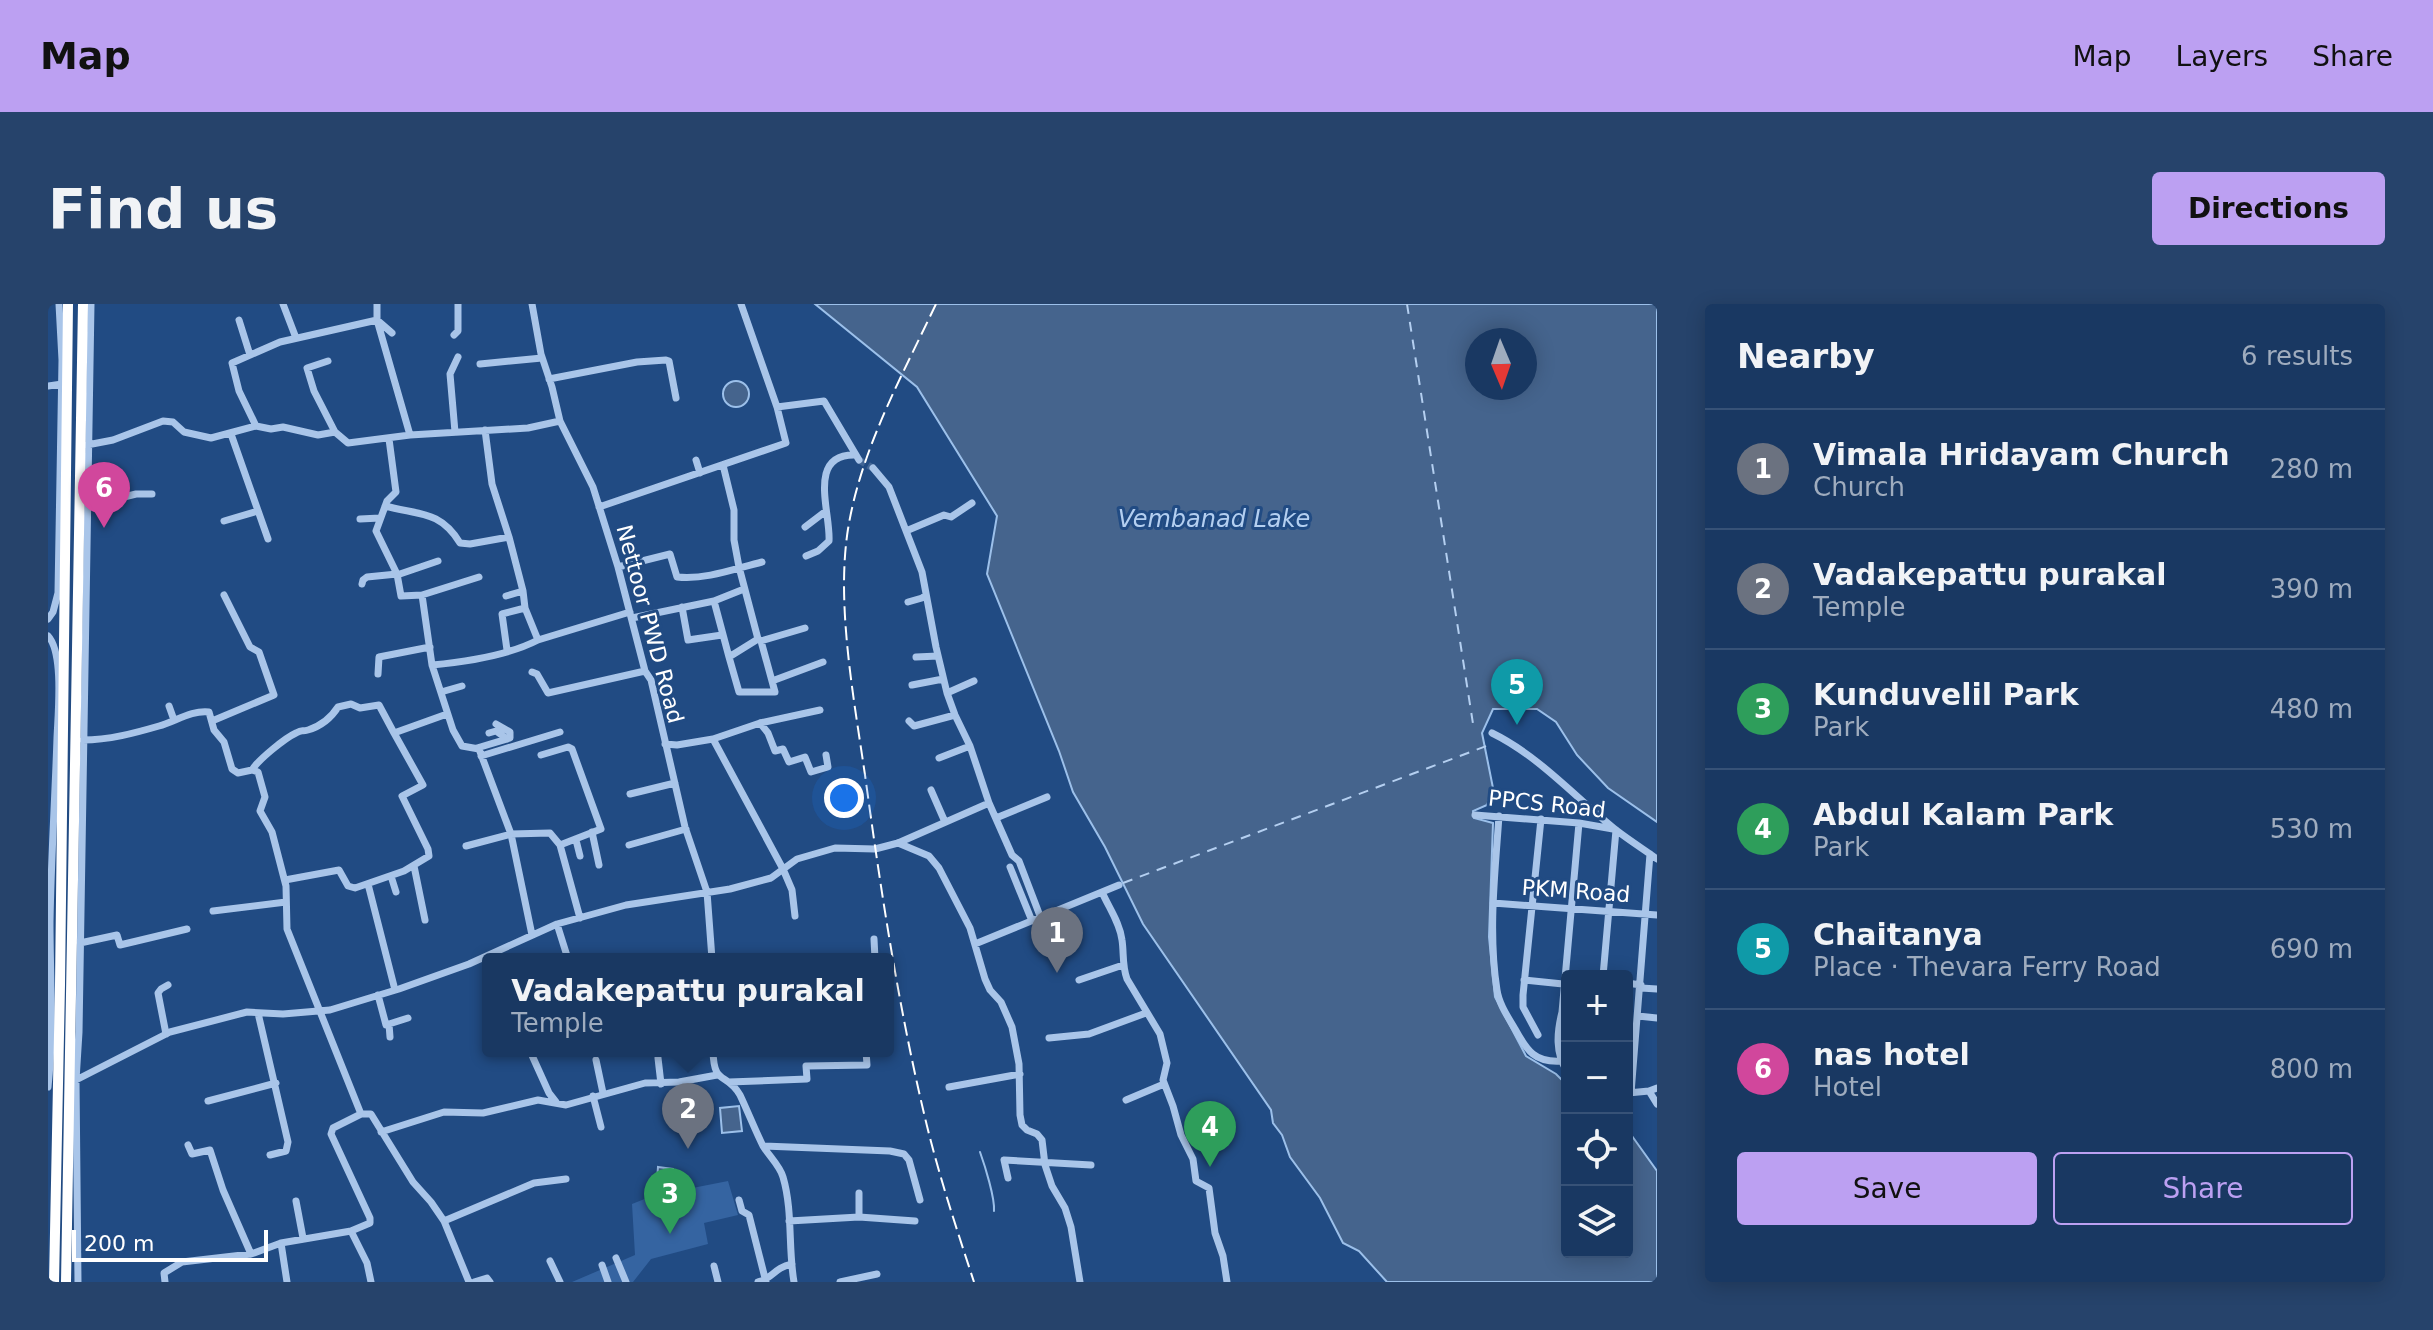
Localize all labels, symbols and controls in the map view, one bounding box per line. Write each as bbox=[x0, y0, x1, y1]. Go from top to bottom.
text: Map bbox=[40, 34, 131, 78]
text: Map bbox=[2072, 40, 2132, 73]
text: Layers bbox=[2176, 40, 2268, 73]
text: Share bbox=[2312, 40, 2393, 73]
button: Directions bbox=[2152, 172, 2385, 245]
text: Find us bbox=[48, 176, 278, 241]
north arrow bbox=[1465, 328, 1537, 400]
text: Nearby bbox=[1737, 336, 1875, 376]
text: 6 results bbox=[2241, 341, 2353, 371]
text: Vimala Hridayam Church bbox=[1813, 437, 2230, 472]
text: 1 bbox=[1754, 454, 1772, 484]
text: 280 m bbox=[2270, 454, 2353, 484]
pin: 6 bbox=[78, 462, 130, 528]
text: Church bbox=[1813, 472, 1905, 502]
water label: Vembanad Lake bbox=[1118, 505, 1310, 533]
street label: Nettoor PWD Road bbox=[611, 522, 689, 726]
text: Vadakepattu purakal bbox=[1813, 557, 2167, 592]
text: 2 bbox=[1754, 574, 1772, 604]
text: 390 m bbox=[2270, 574, 2353, 604]
text: Temple bbox=[1813, 592, 1906, 622]
pin: 5 bbox=[1491, 659, 1543, 725]
text: Kunduvelil Park bbox=[1813, 677, 2079, 712]
text: 3 bbox=[1754, 694, 1772, 724]
text: 480 m bbox=[2270, 694, 2353, 724]
text: Park bbox=[1813, 712, 1869, 742]
your location bbox=[824, 778, 864, 818]
street label: PPCS Road bbox=[1487, 785, 1607, 823]
text: Abdul Kalam Park bbox=[1813, 797, 2113, 832]
text: 4 bbox=[1754, 814, 1772, 844]
text: 530 m bbox=[2270, 814, 2353, 844]
text: Park bbox=[1813, 832, 1869, 862]
street label: PKM Road bbox=[1521, 875, 1631, 907]
pin: 1 bbox=[1031, 907, 1083, 973]
text: Chaitanya bbox=[1813, 917, 1983, 952]
text: 5 bbox=[1754, 934, 1772, 964]
text: 690 m bbox=[2270, 934, 2353, 964]
text: Place · Thevara Ferry Road bbox=[1813, 952, 2161, 982]
popup bbox=[482, 953, 894, 1057]
map controls bbox=[1561, 970, 1633, 1258]
button: + bbox=[1561, 970, 1633, 1042]
text: Vadakepattu purakal bbox=[511, 973, 865, 1008]
text: Temple bbox=[511, 1008, 604, 1038]
text: nas hotel bbox=[1813, 1037, 1970, 1072]
button: − bbox=[1561, 1042, 1633, 1114]
text: 6 bbox=[1754, 1054, 1772, 1084]
text: 800 m bbox=[2270, 1054, 2353, 1084]
text: Hotel bbox=[1813, 1072, 1882, 1102]
pin: 2 bbox=[662, 1083, 714, 1149]
pin: 4 bbox=[1184, 1101, 1236, 1167]
button: locate bbox=[1561, 1114, 1633, 1186]
button: Save bbox=[1737, 1152, 2037, 1225]
button: Share bbox=[2053, 1152, 2353, 1225]
pin: 3 bbox=[644, 1168, 696, 1234]
button: layers bbox=[1561, 1186, 1633, 1258]
scale bar bbox=[72, 1226, 268, 1262]
text: 200 m bbox=[84, 1231, 154, 1256]

